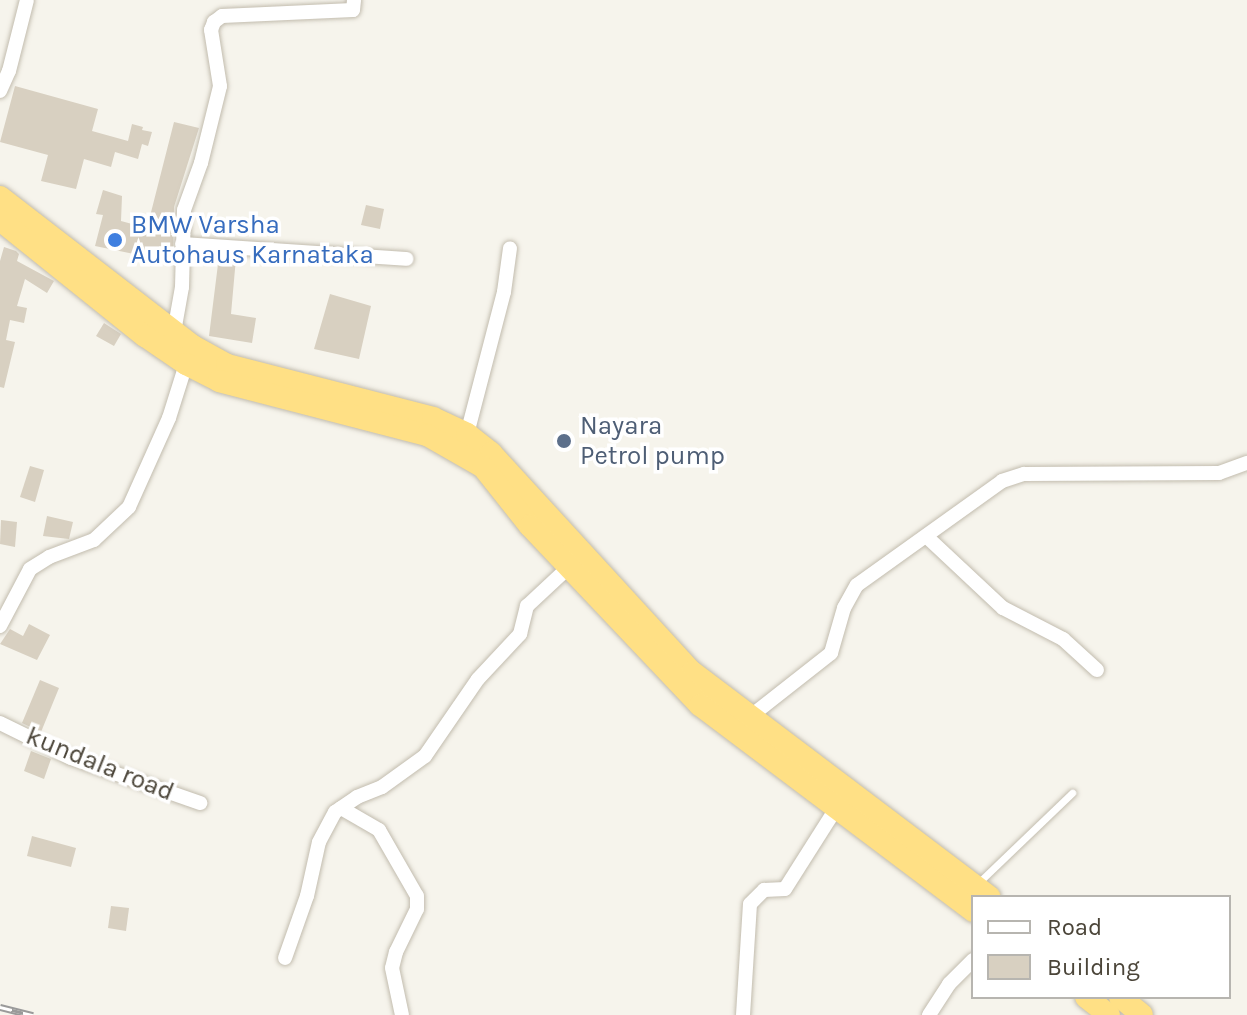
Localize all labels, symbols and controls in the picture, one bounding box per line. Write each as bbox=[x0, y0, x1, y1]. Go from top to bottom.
place label: BMW Varsha Autohaus Karnataka bbox=[131, 209, 374, 270]
marker: BMW Varsha Autohaus Karnataka bbox=[106, 231, 124, 249]
place label: Nayara Petrol pump bbox=[580, 410, 725, 472]
marker: Nayara Petrol pump bbox=[555, 432, 573, 450]
street label: kundala road bbox=[21, 720, 179, 808]
legend bbox=[971, 895, 1231, 999]
text: Road bbox=[1047, 913, 1102, 941]
text: Building bbox=[1047, 953, 1140, 981]

